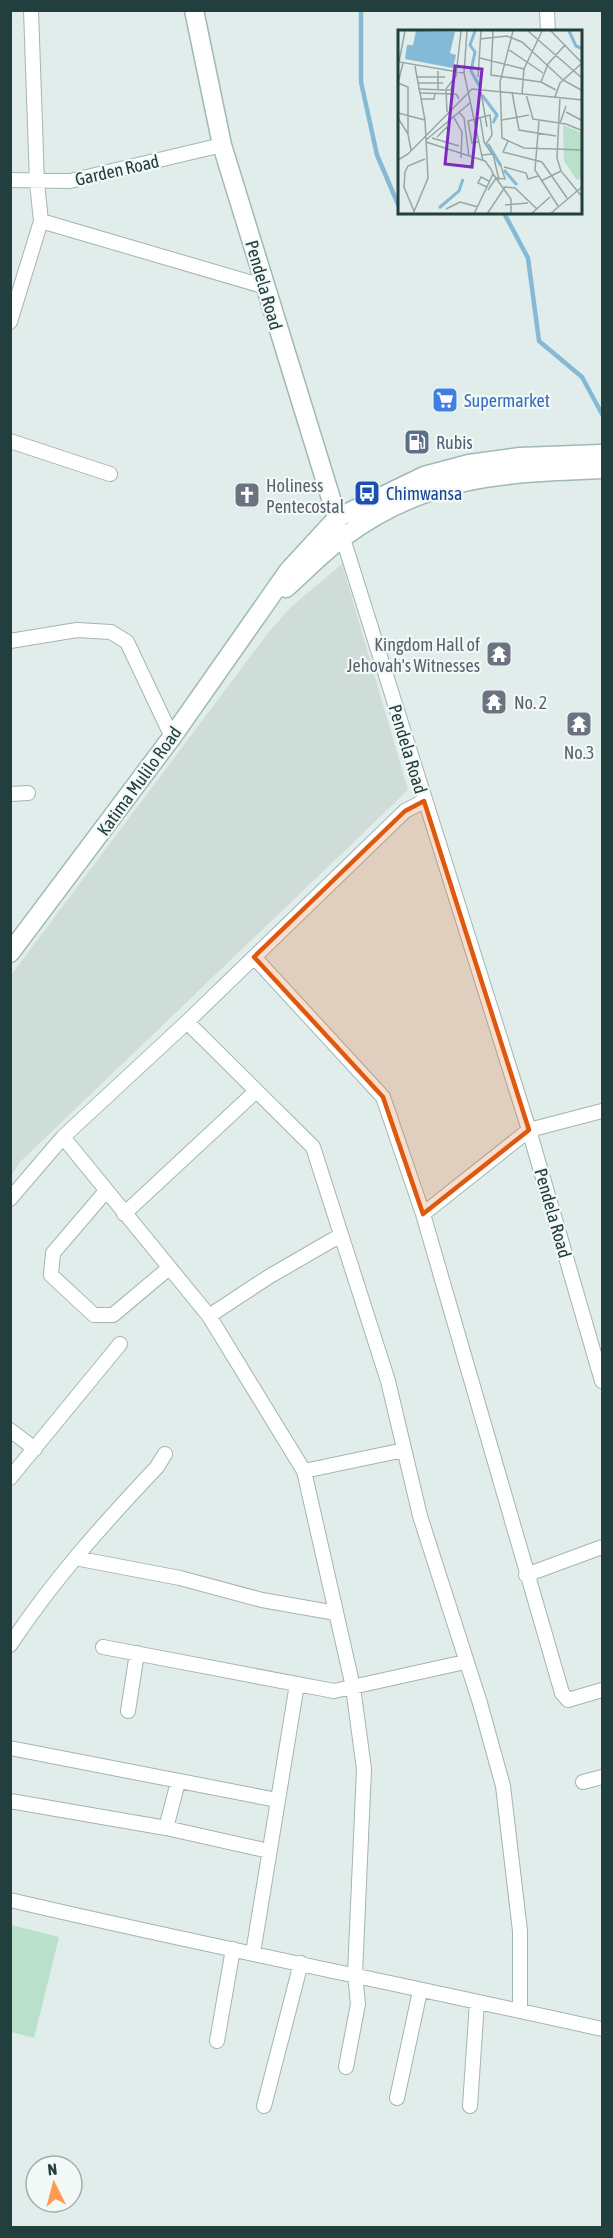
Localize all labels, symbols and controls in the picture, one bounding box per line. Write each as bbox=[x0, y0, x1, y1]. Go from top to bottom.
inset map bbox=[398, 30, 583, 214]
street label: Garden Road bbox=[73, 150, 161, 190]
street label: Pendela Road bbox=[241, 238, 287, 332]
supermarket icon: Supermarket bbox=[430, 385, 460, 415]
place label: Supermarket bbox=[464, 390, 550, 411]
fuel station icon: Rubis bbox=[402, 427, 432, 457]
place label: Rubis bbox=[436, 432, 473, 453]
place label: Holiness Pentecostal bbox=[266, 475, 345, 517]
bus stop icon: Chimwansa bbox=[352, 478, 382, 508]
church icon: Holiness Pentecostal bbox=[232, 480, 262, 510]
place label: Chimwansa bbox=[386, 483, 462, 504]
place label: Kingdom Hall of Jehovah's Witnesses bbox=[347, 634, 480, 676]
temple icon: Kingdom Hall of Jehovah's Witnesses bbox=[484, 639, 514, 669]
temple icon: No. 2 bbox=[479, 687, 509, 717]
place label: No. 2 bbox=[514, 692, 547, 713]
street label: Pendela Road bbox=[384, 702, 432, 796]
temple icon: No.3 bbox=[564, 709, 594, 739]
street label: Katima Mulilo Road bbox=[92, 722, 186, 840]
place label: No.3 bbox=[564, 742, 594, 763]
street label: Pendela Road bbox=[530, 1166, 576, 1260]
north arrow bbox=[24, 2154, 84, 2214]
text: N bbox=[47, 2160, 58, 2179]

